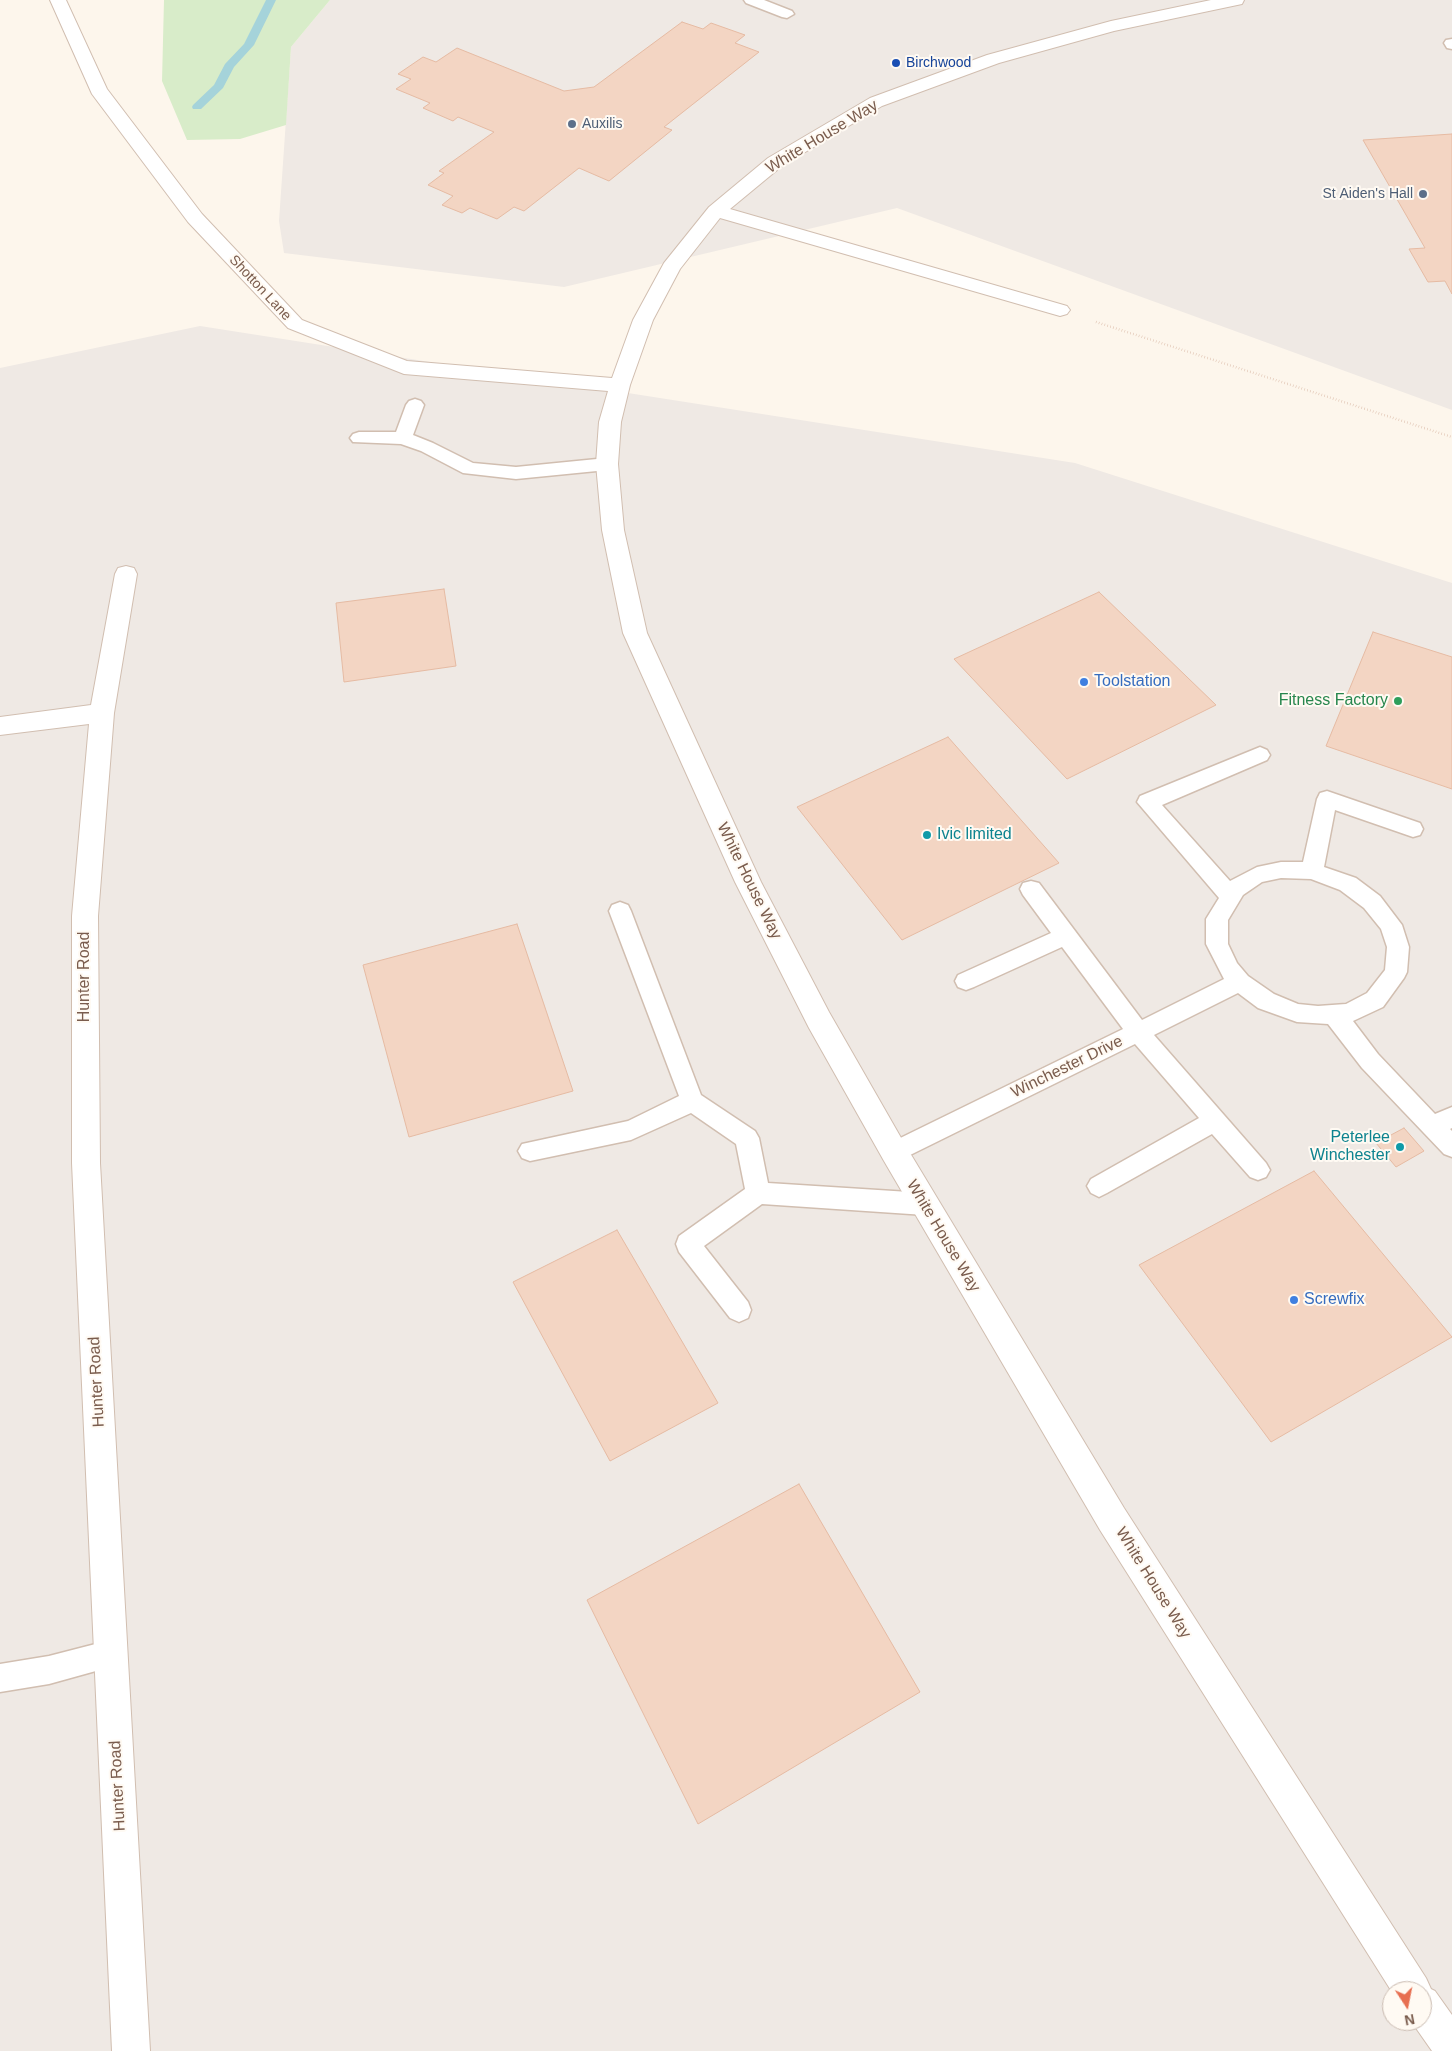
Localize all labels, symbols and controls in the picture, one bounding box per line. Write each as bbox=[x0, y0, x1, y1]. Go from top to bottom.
place label: Birchwood bbox=[906, 55, 971, 71]
marker: Birchwood bbox=[890, 57, 902, 69]
street label: White House Way bbox=[762, 96, 882, 178]
place label: Auxilis bbox=[582, 116, 622, 132]
marker: Auxilis bbox=[566, 118, 578, 130]
place label: St Aiden's Hall bbox=[1322, 186, 1413, 202]
marker: St Aiden's Hall bbox=[1417, 188, 1429, 200]
street label: Shotton Lane bbox=[225, 252, 295, 324]
place label: Toolstation bbox=[1094, 672, 1170, 692]
marker: Toolstation bbox=[1078, 676, 1090, 688]
place label: Fitness Factory bbox=[1279, 691, 1388, 711]
marker: Fitness Factory bbox=[1392, 695, 1404, 707]
street label: White House Way bbox=[712, 820, 786, 942]
place label: Ivic limited bbox=[937, 825, 1012, 845]
marker: Ivic limited bbox=[921, 829, 933, 841]
street label: Hunter Road bbox=[75, 932, 95, 1022]
street label: Winchester Drive bbox=[1008, 1032, 1126, 1102]
place label: Peterlee Winchester bbox=[1310, 1128, 1390, 1166]
marker: Peterlee Winchester bbox=[1394, 1141, 1406, 1153]
street label: White House Way bbox=[902, 1176, 984, 1296]
place label: Screwfix bbox=[1304, 1290, 1364, 1310]
marker: Screwfix bbox=[1288, 1294, 1300, 1306]
street label: Hunter Road bbox=[85, 1336, 109, 1428]
street label: White House Way bbox=[1111, 1524, 1195, 1642]
street label: Hunter Road bbox=[106, 1740, 130, 1832]
north arrow bbox=[1382, 1981, 1432, 2031]
text: N bbox=[1403, 2011, 1416, 2029]

